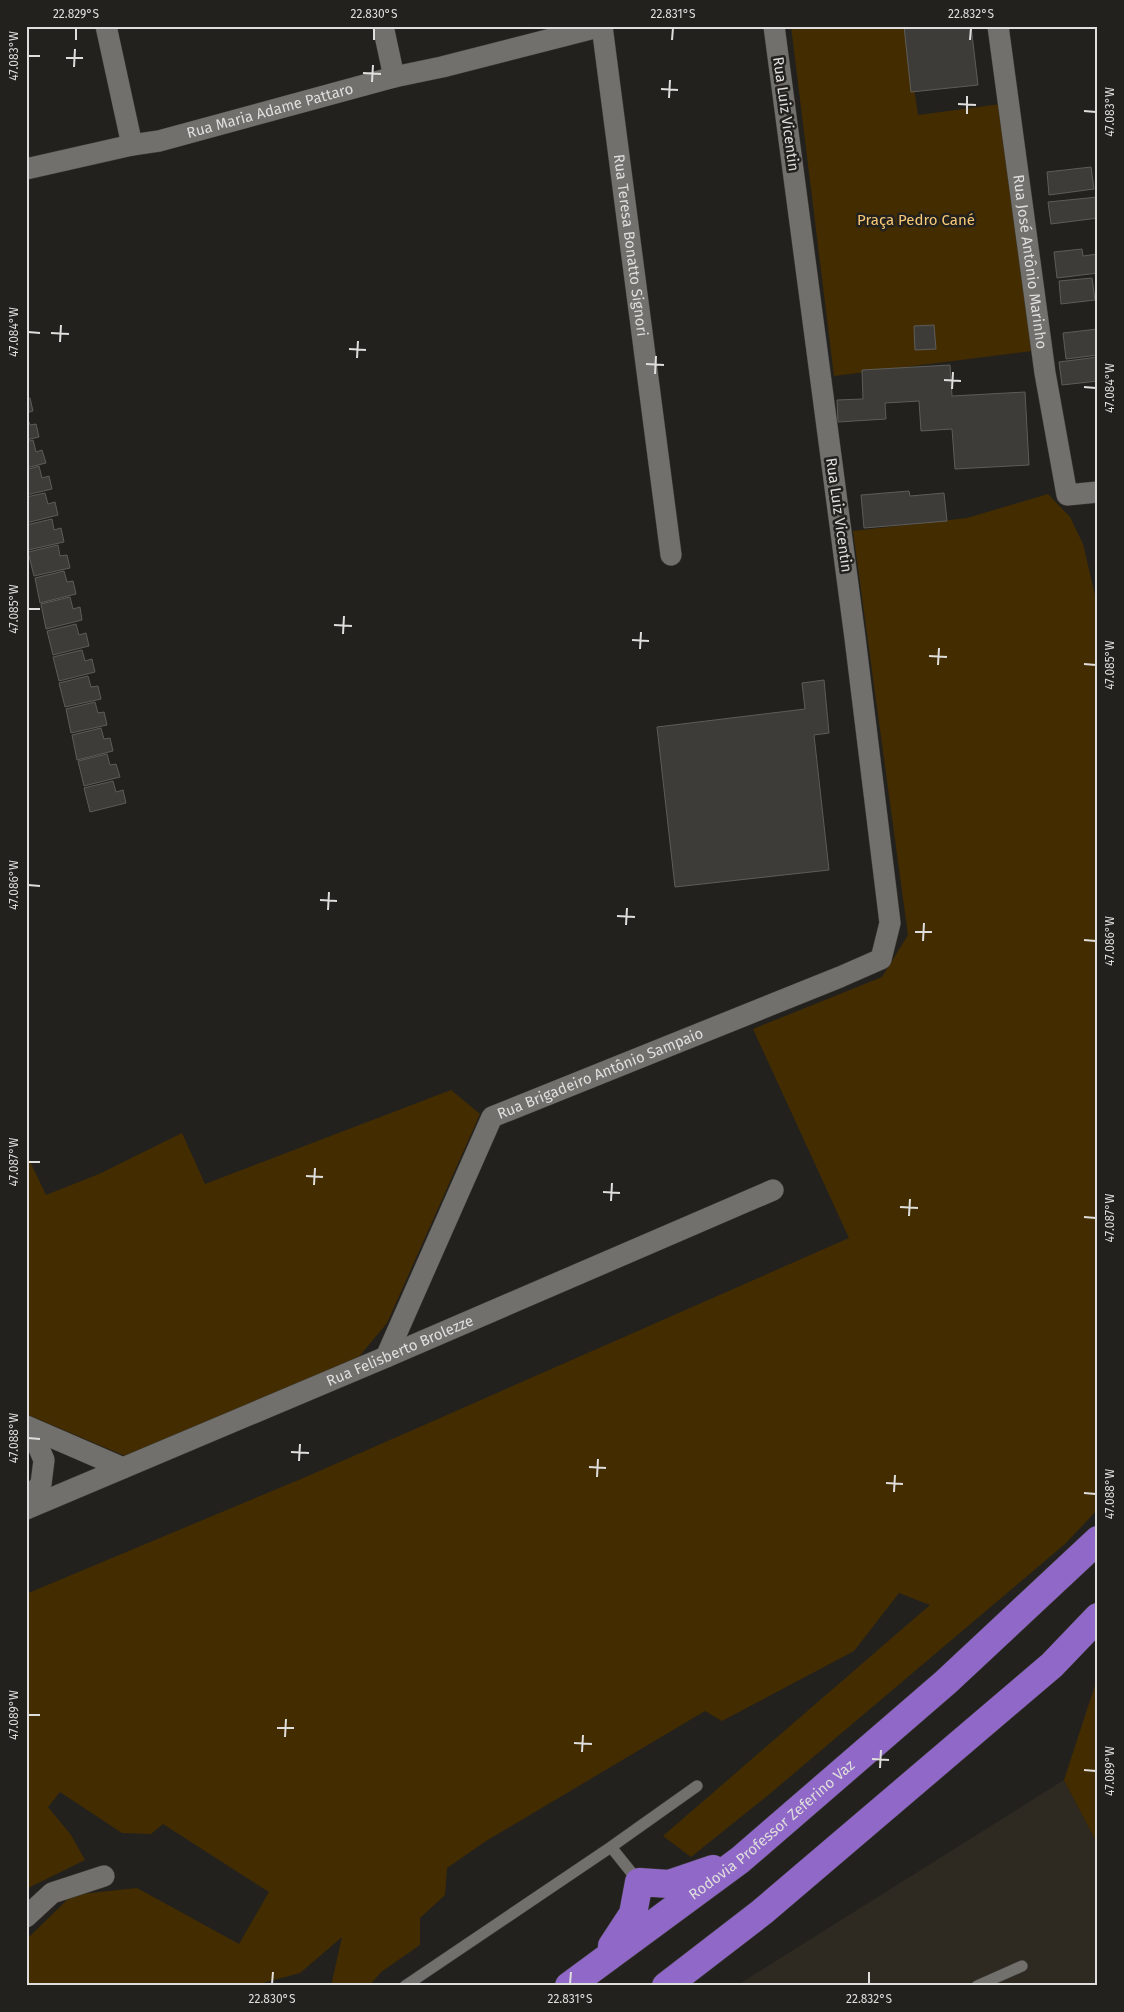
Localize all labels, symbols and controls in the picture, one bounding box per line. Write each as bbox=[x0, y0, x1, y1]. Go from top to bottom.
text: 22.829°S bbox=[53, 7, 100, 21]
text: 22.830°S bbox=[351, 7, 398, 21]
text: 22.831°S bbox=[650, 7, 696, 21]
text: 22.832°S bbox=[948, 7, 994, 21]
text: 47.083°W bbox=[7, 31, 21, 81]
street label: Rua Luiz Vicentin bbox=[769, 56, 803, 172]
street label: Rua Maria Adame Pattaro bbox=[185, 80, 355, 142]
text: 47.083°W bbox=[1103, 87, 1117, 137]
street label: Rua Teresa Bonatto Signori bbox=[610, 153, 651, 337]
street label: Rua José Antônio Marinho bbox=[1009, 173, 1051, 350]
park label: Praça Pedro Cané bbox=[857, 211, 975, 229]
text: 47.084°W bbox=[7, 307, 21, 357]
text: 47.084°W bbox=[1103, 363, 1117, 413]
street label: Rua Luiz Vicentin bbox=[822, 457, 856, 573]
text: 47.085°W bbox=[7, 584, 21, 634]
text: 47.085°W bbox=[1103, 640, 1117, 690]
text: 47.086°W bbox=[7, 860, 21, 910]
text: 47.086°W bbox=[1103, 916, 1117, 966]
street label: Rua Brigadeiro Antônio Sampaio bbox=[495, 1024, 706, 1123]
text: 47.087°W bbox=[7, 1137, 21, 1186]
text: 47.087°W bbox=[1103, 1193, 1117, 1242]
street label: Rua Felisberto Brolezze bbox=[324, 1311, 476, 1390]
text: 47.088°W bbox=[7, 1413, 21, 1463]
text: 47.088°W bbox=[1103, 1469, 1117, 1519]
text: 47.089°W bbox=[7, 1690, 21, 1740]
text: 47.089°W bbox=[1103, 1746, 1117, 1796]
street label: Rodovia Professor Zeferino Vaz bbox=[685, 1756, 859, 1904]
text: 22.830°S bbox=[249, 1992, 296, 2006]
text: 22.831°S bbox=[547, 1992, 593, 2006]
text: 22.832°S bbox=[846, 1992, 892, 2006]

